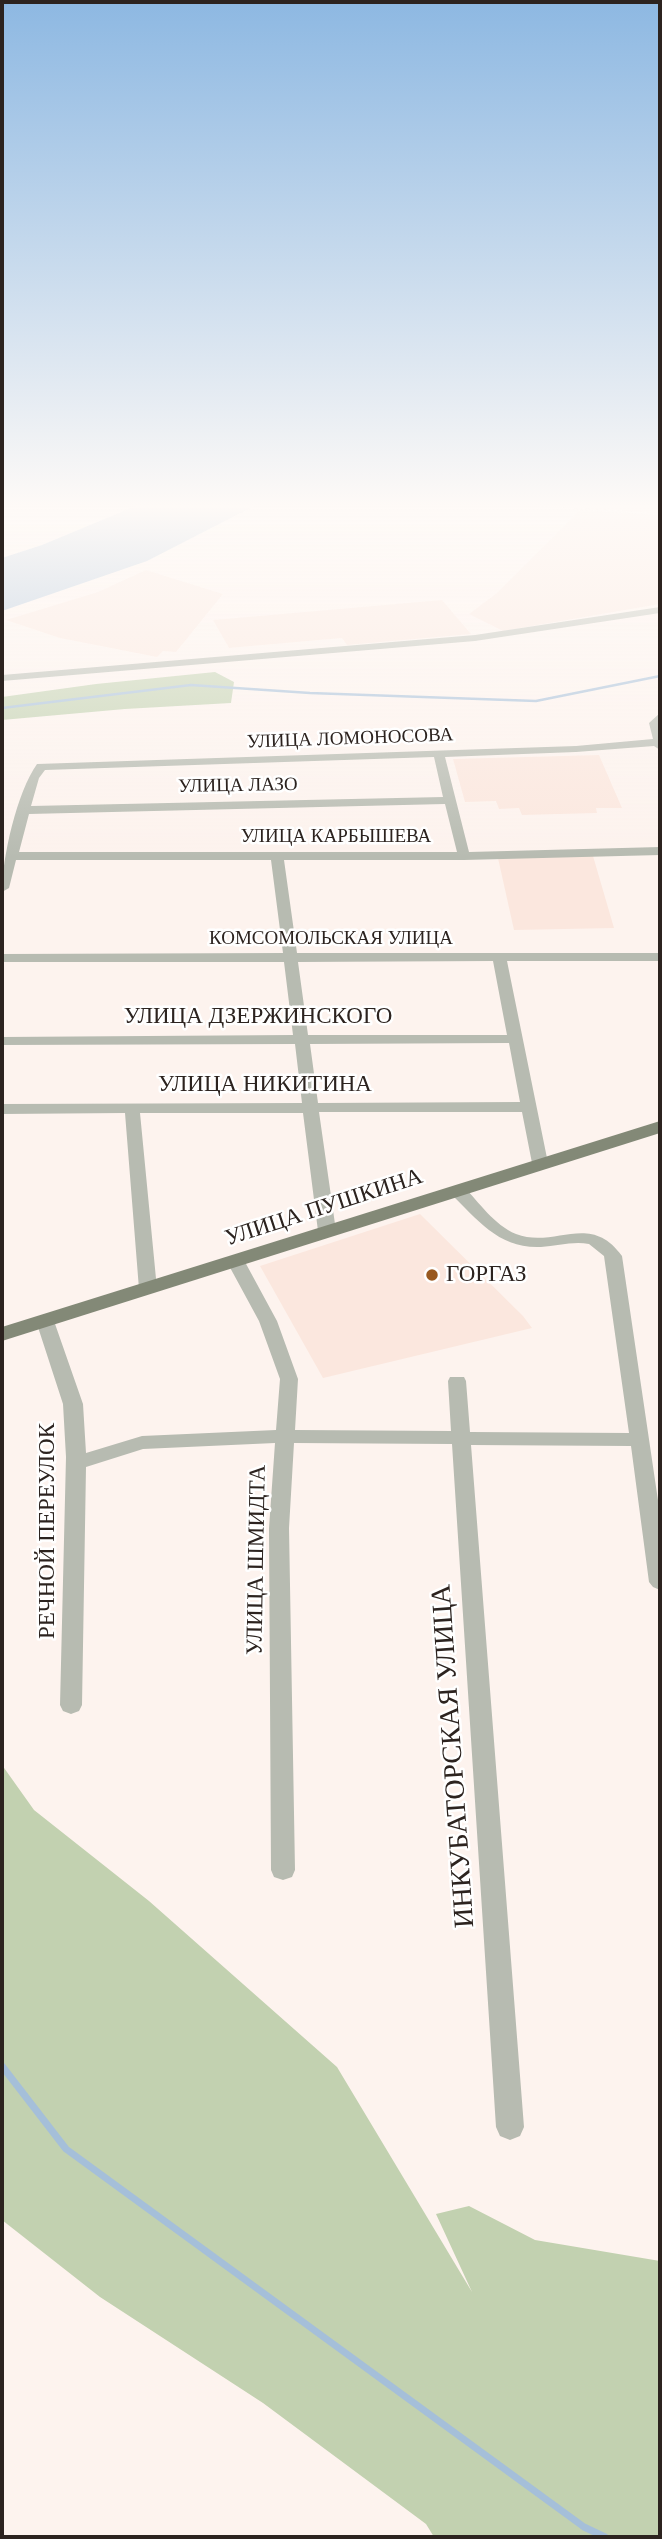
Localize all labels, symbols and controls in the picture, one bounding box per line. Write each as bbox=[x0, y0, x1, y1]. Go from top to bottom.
street label: УЛИЦА ЛОМОНОСОВА bbox=[246, 724, 454, 754]
street label: УЛИЦА ЛАЗО bbox=[178, 774, 298, 798]
street label: УЛИЦА КАРБЫШЕВА bbox=[241, 826, 431, 848]
street label: КОМСОМОЛЬСКАЯ УЛИЦА bbox=[209, 928, 453, 950]
street label: УЛИЦА ДЗЕРЖИНСКОГО bbox=[124, 1003, 392, 1031]
street label: УЛИЦА НИКИТИНА bbox=[158, 1071, 372, 1099]
street label: УЛИЦА ПУШКИНА bbox=[222, 1163, 426, 1253]
place label: ГОРГАЗ bbox=[446, 1261, 526, 1289]
marker: ГОРГАЗ bbox=[424, 1267, 440, 1283]
street label: РЕЧНОЙ ПЕРЕУЛОК bbox=[34, 1423, 62, 1639]
street label: УЛИЦА ШМИДТА bbox=[242, 1465, 272, 1655]
street label: ИНКУБАТОРСКАЯ УЛИЦА bbox=[425, 1583, 483, 1929]

